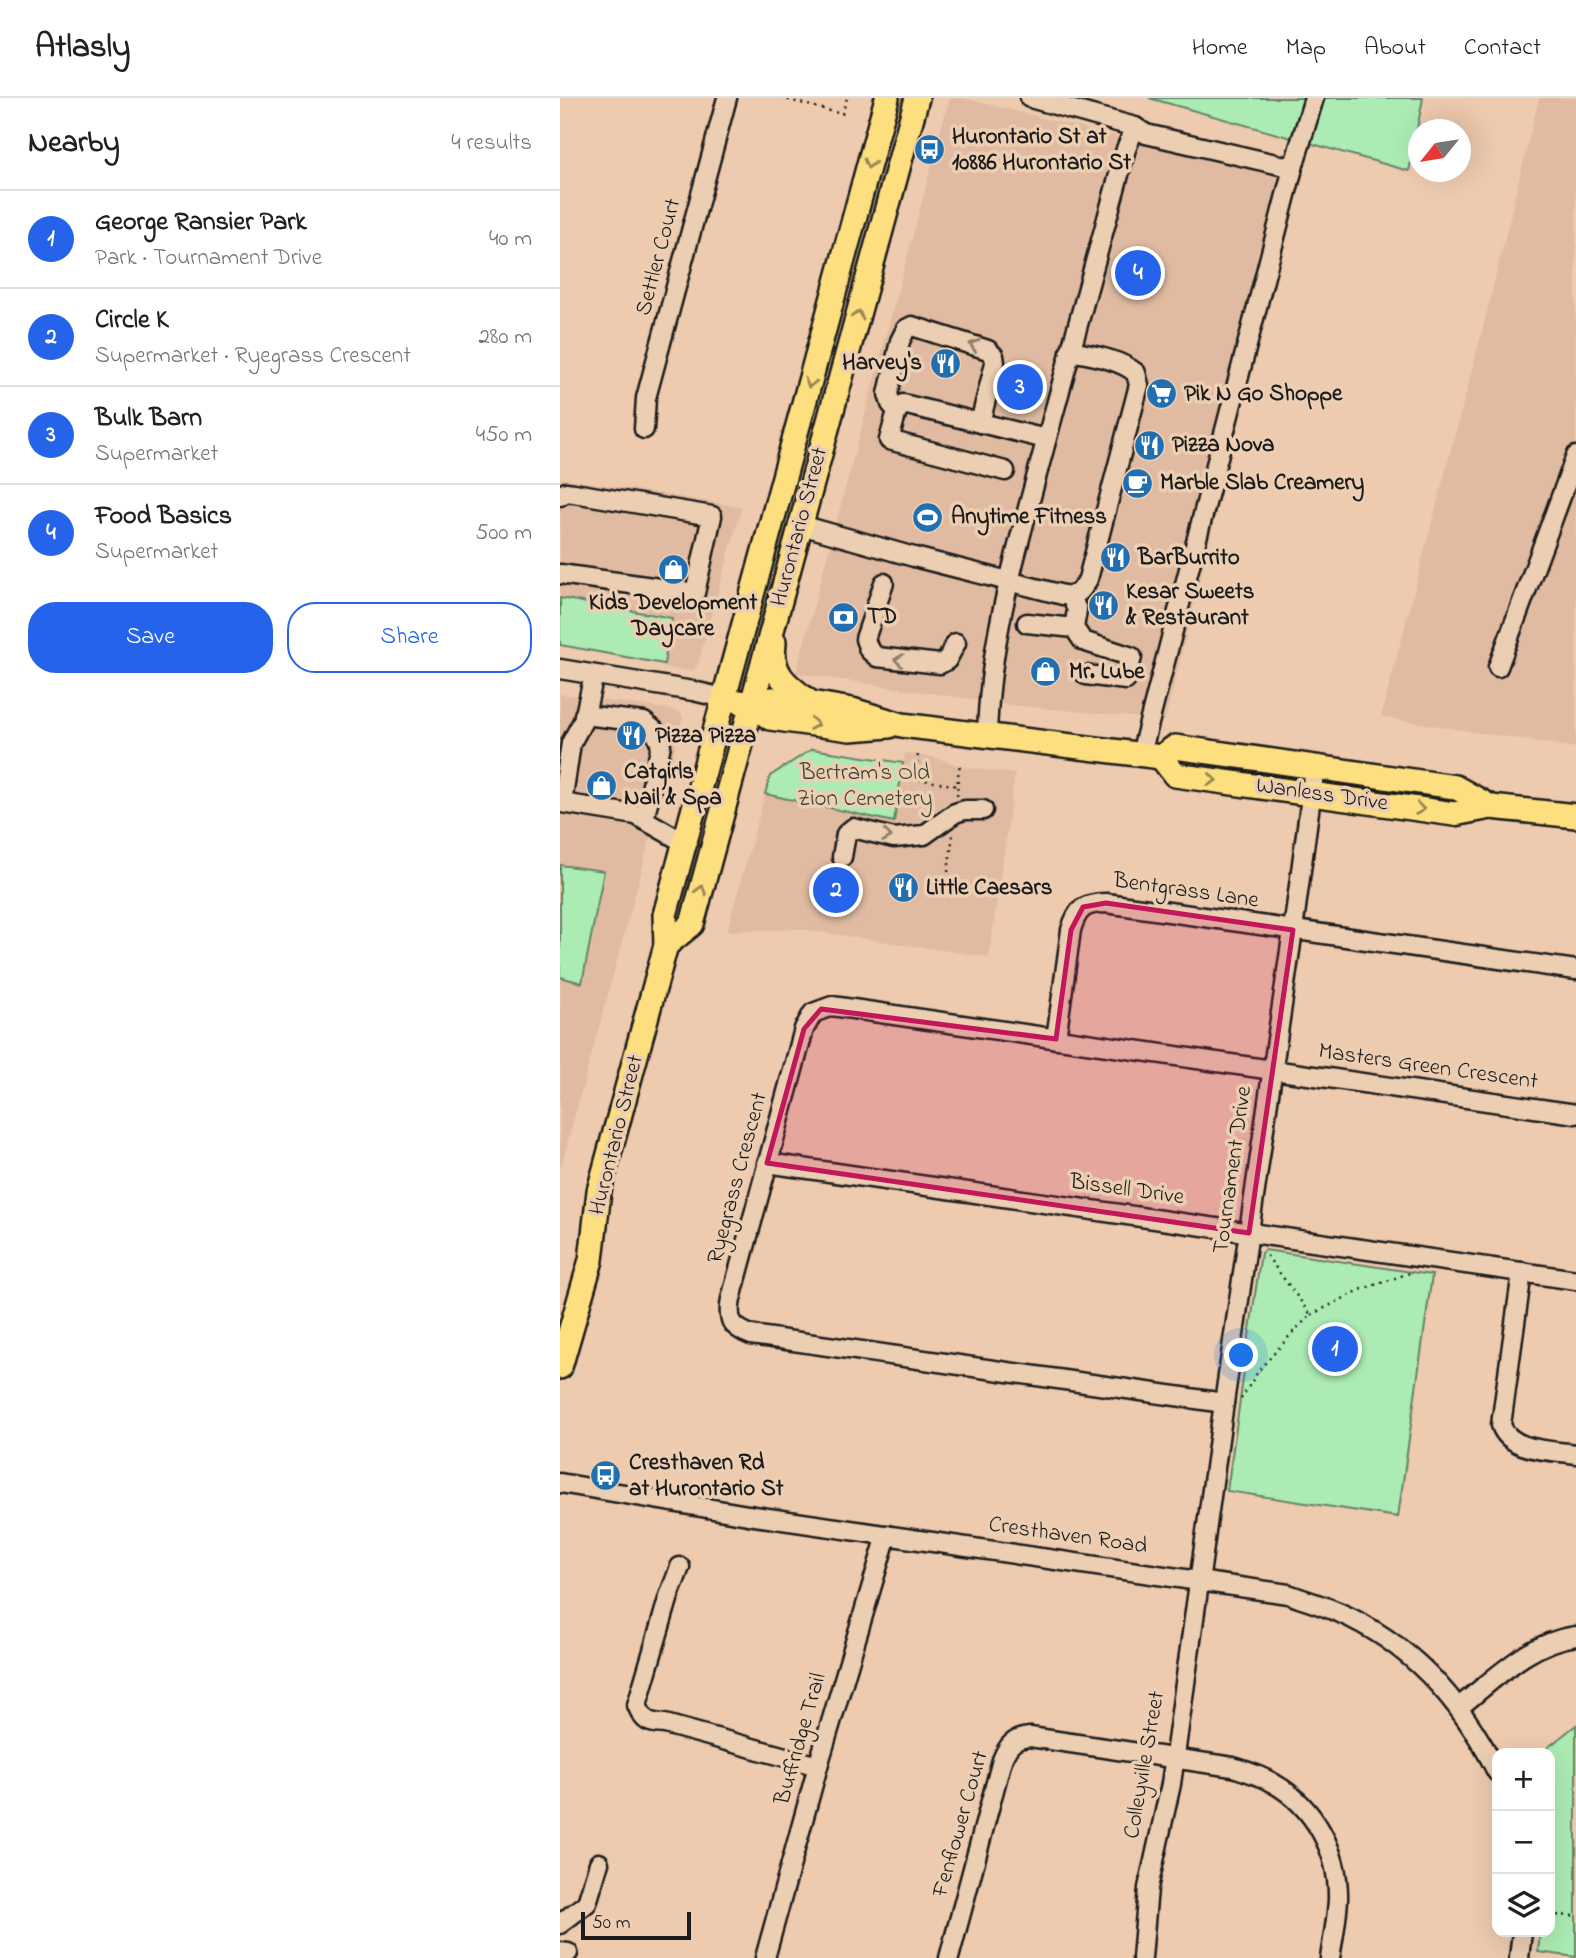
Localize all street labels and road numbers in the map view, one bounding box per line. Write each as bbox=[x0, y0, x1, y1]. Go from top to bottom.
street label: Settler Court bbox=[628, 194, 691, 319]
street label: Hurontario Street bbox=[763, 443, 837, 610]
street label: Wanless Drive bbox=[1254, 769, 1391, 821]
street label: Bentgrass Lane bbox=[1110, 864, 1262, 919]
street label: Masters Green Crescent bbox=[1316, 1035, 1540, 1099]
street label: Hurontario Street bbox=[581, 1051, 653, 1219]
street label: Tournament Drive bbox=[1205, 1083, 1261, 1256]
street label: Ryegrass Crescent bbox=[699, 1088, 779, 1268]
street label: Bissell Drive bbox=[1067, 1166, 1187, 1214]
street label: Cresthaven Road bbox=[987, 1509, 1150, 1563]
street label: Buffridge Trail bbox=[766, 1669, 837, 1810]
street label: Colleyville Street bbox=[1116, 1688, 1176, 1842]
street label: Fenflower Court bbox=[924, 1747, 998, 1902]

